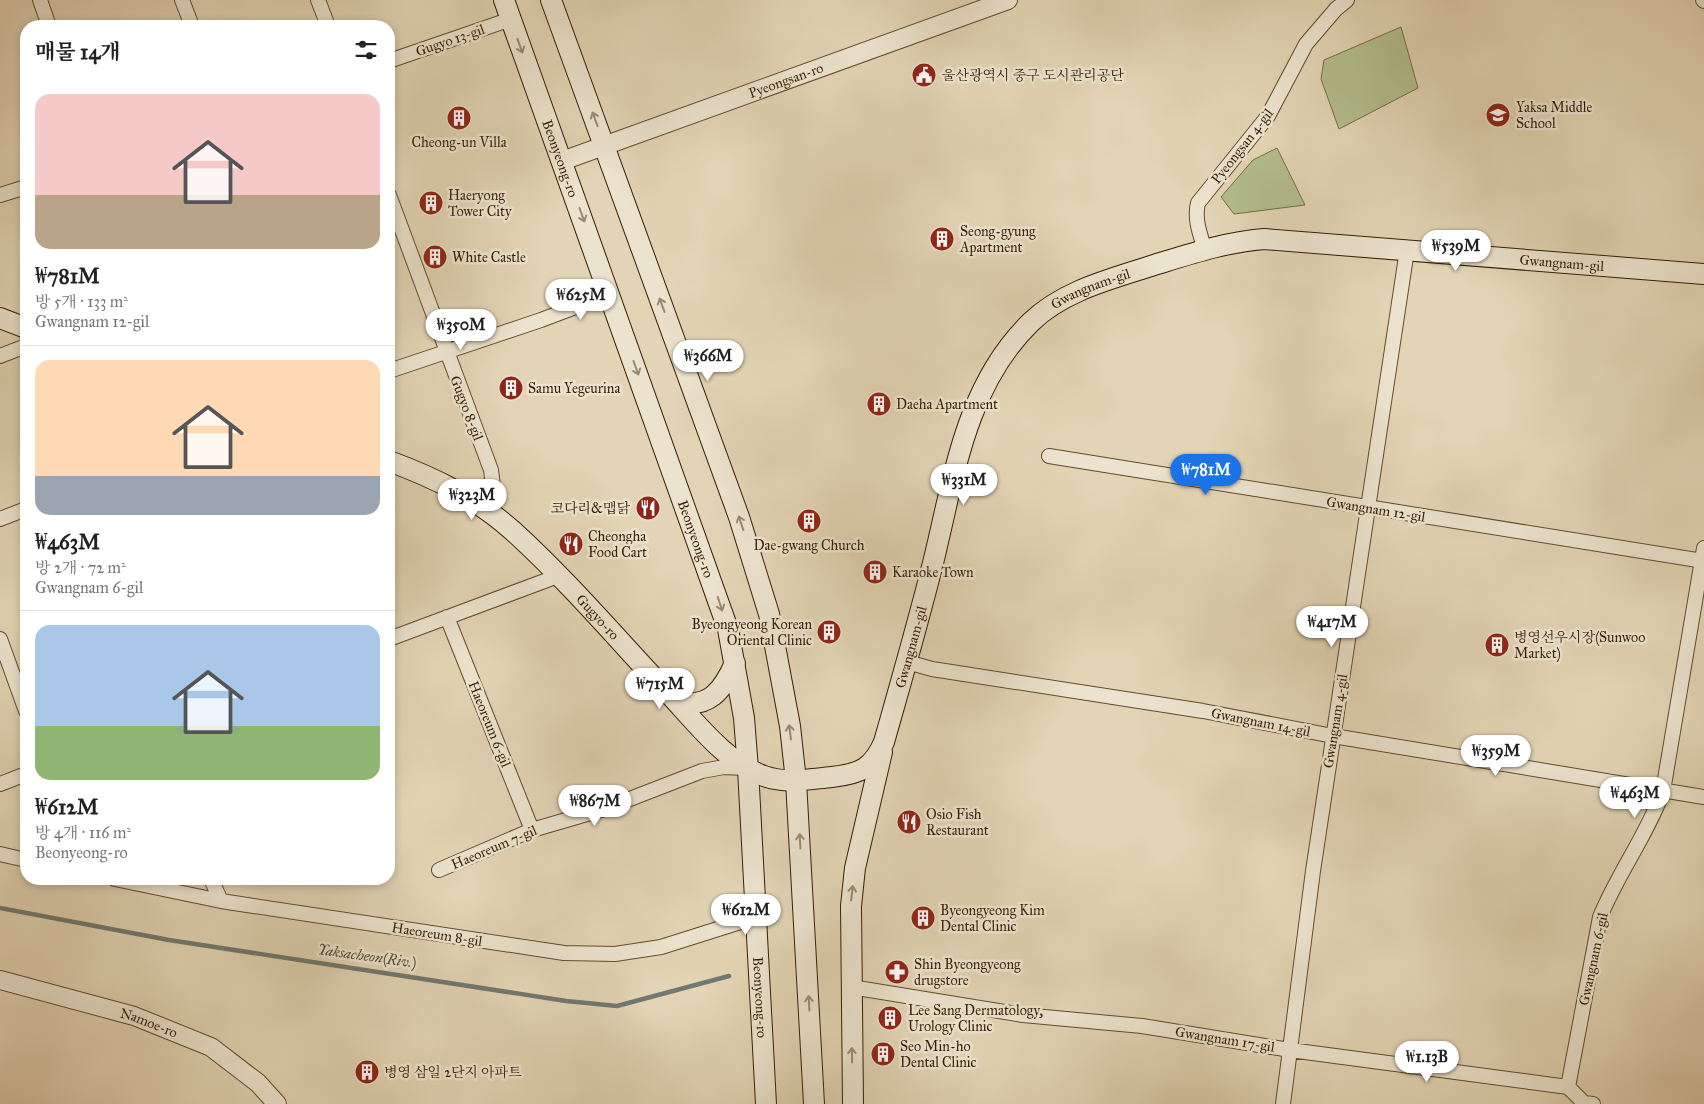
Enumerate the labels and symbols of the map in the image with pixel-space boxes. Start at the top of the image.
street label: Gugyo 13-gil [413,21,487,60]
one-way arrow [516,38,525,53]
street label: Pyeongsan-ro [746,59,826,102]
public building icon: 울산광역시 중구 도시관리공단 [911,62,937,88]
place label: 울산광역시 중구 도시관리공단 [942,67,1124,84]
place label: Yaksa Middle School [1516,99,1592,132]
school or university icon: Yaksa Middle School [1485,102,1511,128]
building icon: Cheong-un Villa [446,105,472,131]
street label: Pyeongsan 4-gil [1208,105,1277,187]
one-way arrow [590,112,599,127]
street label: Beonyeong-ro [538,117,582,200]
place label: Cheong-un Villa [411,134,507,151]
place label: Haeryong Tower City [448,187,512,220]
building icon: Haeryong Tower City [418,190,444,216]
one-way arrow [578,207,587,222]
place label: Seong-gyung Apartment [959,223,1036,256]
building icon: Seong-gyung Apartment [929,226,955,252]
pin: ₩539M [1421,230,1491,272]
building icon: White Castle [422,244,448,270]
place label: White Castle [452,249,526,266]
street label: Gwangnam-gil [1519,251,1605,275]
street label: Gwangnam-gil [1048,265,1133,313]
pin: ₩625M [546,278,616,321]
one-way arrow [657,298,666,313]
pin: ₩350M [426,308,496,351]
pin: ₩366M [673,340,743,382]
one-way arrow [632,360,642,376]
street label: Gugyo 8-gil [446,373,487,443]
building icon: Samu Yegeurina [498,375,524,401]
place label: Samu Yegeurina [528,380,620,397]
building icon: Daeha Apartment [866,391,892,417]
place label: Daeha Apartment [896,396,998,413]
pin: ₩781M [1171,454,1241,496]
pin: ₩331M [929,464,999,506]
pin: ₩323M [437,478,507,521]
street label: Gwangnam 12-gil [1325,493,1427,526]
restaurant icon: 코다리&맵닭 [635,495,661,521]
street label: Beonyeong-ro [674,498,717,580]
place label: 코다리&맵닭 [551,500,630,517]
building icon: Dae-gwang Church [796,508,822,534]
one-way arrow [736,516,745,532]
place label: Cheongha Food Cart [588,528,647,561]
restaurant icon: Cheongha Food Cart [558,531,584,557]
place label: Dae-gwang Church [754,537,865,554]
building icon: Karaoke Town [862,559,888,585]
place label: Karaoke Town [892,564,974,581]
street label: Gugyo-ro [572,591,623,643]
one-way arrow [716,595,725,611]
street label: Gwangnam-gil [892,604,931,690]
pin: ₩417M [1297,606,1367,648]
place label: Byeongyeong Korean Oriental Clinic [691,616,812,649]
building icon: Byeongyeong Korean Oriental Clinic [816,619,842,645]
place label: 병영선우시장(Sunwoo Market) [1514,629,1645,663]
building icon: 병영선우시장(Sunwoo Market) [1484,632,1510,658]
pin: ₩715M [625,668,695,710]
street label: Gwangnam 4-gil [1320,672,1351,770]
street label: Haeoreum 6-gil [465,679,515,770]
street label: Gwangnam 14-gil [1210,705,1312,740]
one-way arrow [785,725,795,741]
pin: ₩359M [1461,734,1531,777]
pin: ₩463M [1600,776,1670,819]
pin: ₩867M [560,784,630,827]
place label: Osio Fish Restaurant [926,806,989,839]
restaurant icon: Osio Fish Restaurant [896,809,922,835]
street label: Haeoreum 7-gil [449,822,540,873]
one-way arrow [796,833,805,849]
one-way arrow [847,885,857,901]
pin: ₩612M [711,894,781,936]
place label: Byeongyeong Kim Dental Clinic [940,902,1045,935]
building icon: Byeongyeong Kim Dental Clinic [910,905,936,931]
street label: Gwangnam 6-gil [1575,911,1612,1007]
street label: Haeoreum 8-gil [390,919,484,950]
water label: Yaksacheon(Riv.) [316,940,417,973]
street label: Beonyeong-ro [749,956,770,1038]
place label: Shin Byeongyeong drugstore [914,956,1021,989]
pharmacy icon: Shin Byeongyeong drugstore [884,959,910,985]
one-way arrow [804,995,813,1011]
place label: Lee Sang Dermatology, Urology Clinic [908,1002,1044,1035]
street label: Namoe-ro [118,1005,180,1042]
building icon: Lee Sang Dermatology, Urology Clinic [877,1005,903,1031]
street label: Gwangnam 17-gil [1174,1023,1276,1056]
place label: Seo Min-ho Dental Clinic [900,1038,977,1071]
pin: ₩1.13B [1386,1040,1468,1083]
building icon: Seo Min-ho Dental Clinic [870,1041,896,1067]
one-way arrow [847,1048,857,1064]
building icon: 병영 삼일 2단지 아파트 [354,1059,380,1085]
place label: 병영 삼일 2단지 아파트 [384,1064,522,1081]

